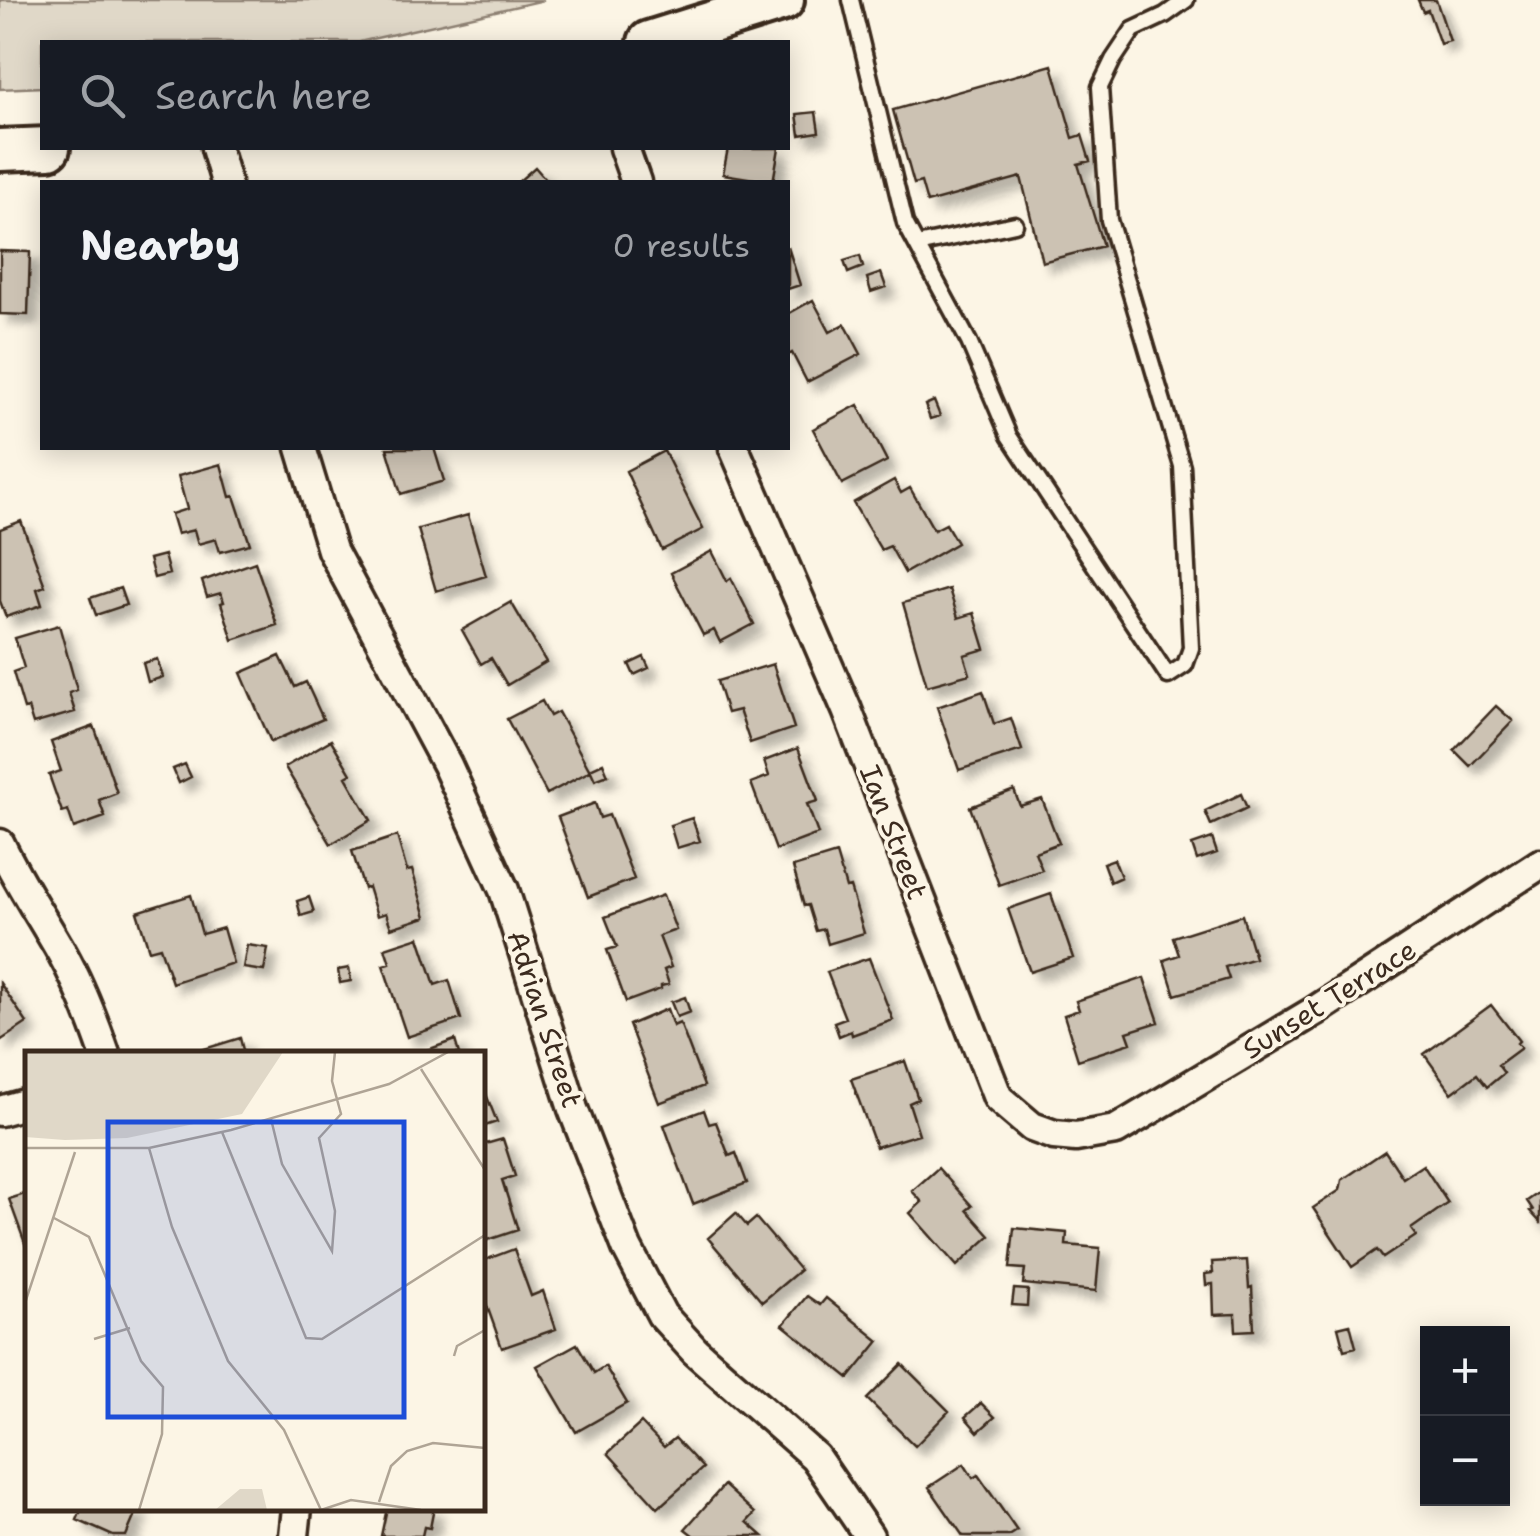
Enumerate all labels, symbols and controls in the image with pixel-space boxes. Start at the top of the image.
search box [40,40,790,150]
icon: search [75,68,130,123]
text: Search here [155,70,372,121]
text: Nearby [80,217,240,273]
text: 0 results [613,224,750,267]
street label: Ian Street [851,759,937,905]
street label: Adrian Street [499,926,591,1112]
street label: Sunset Terrace [1235,930,1423,1068]
inset map [25,1051,485,1511]
map controls [1420,1326,1510,1506]
button: + [1420,1326,1510,1416]
button: − [1420,1416,1510,1506]

